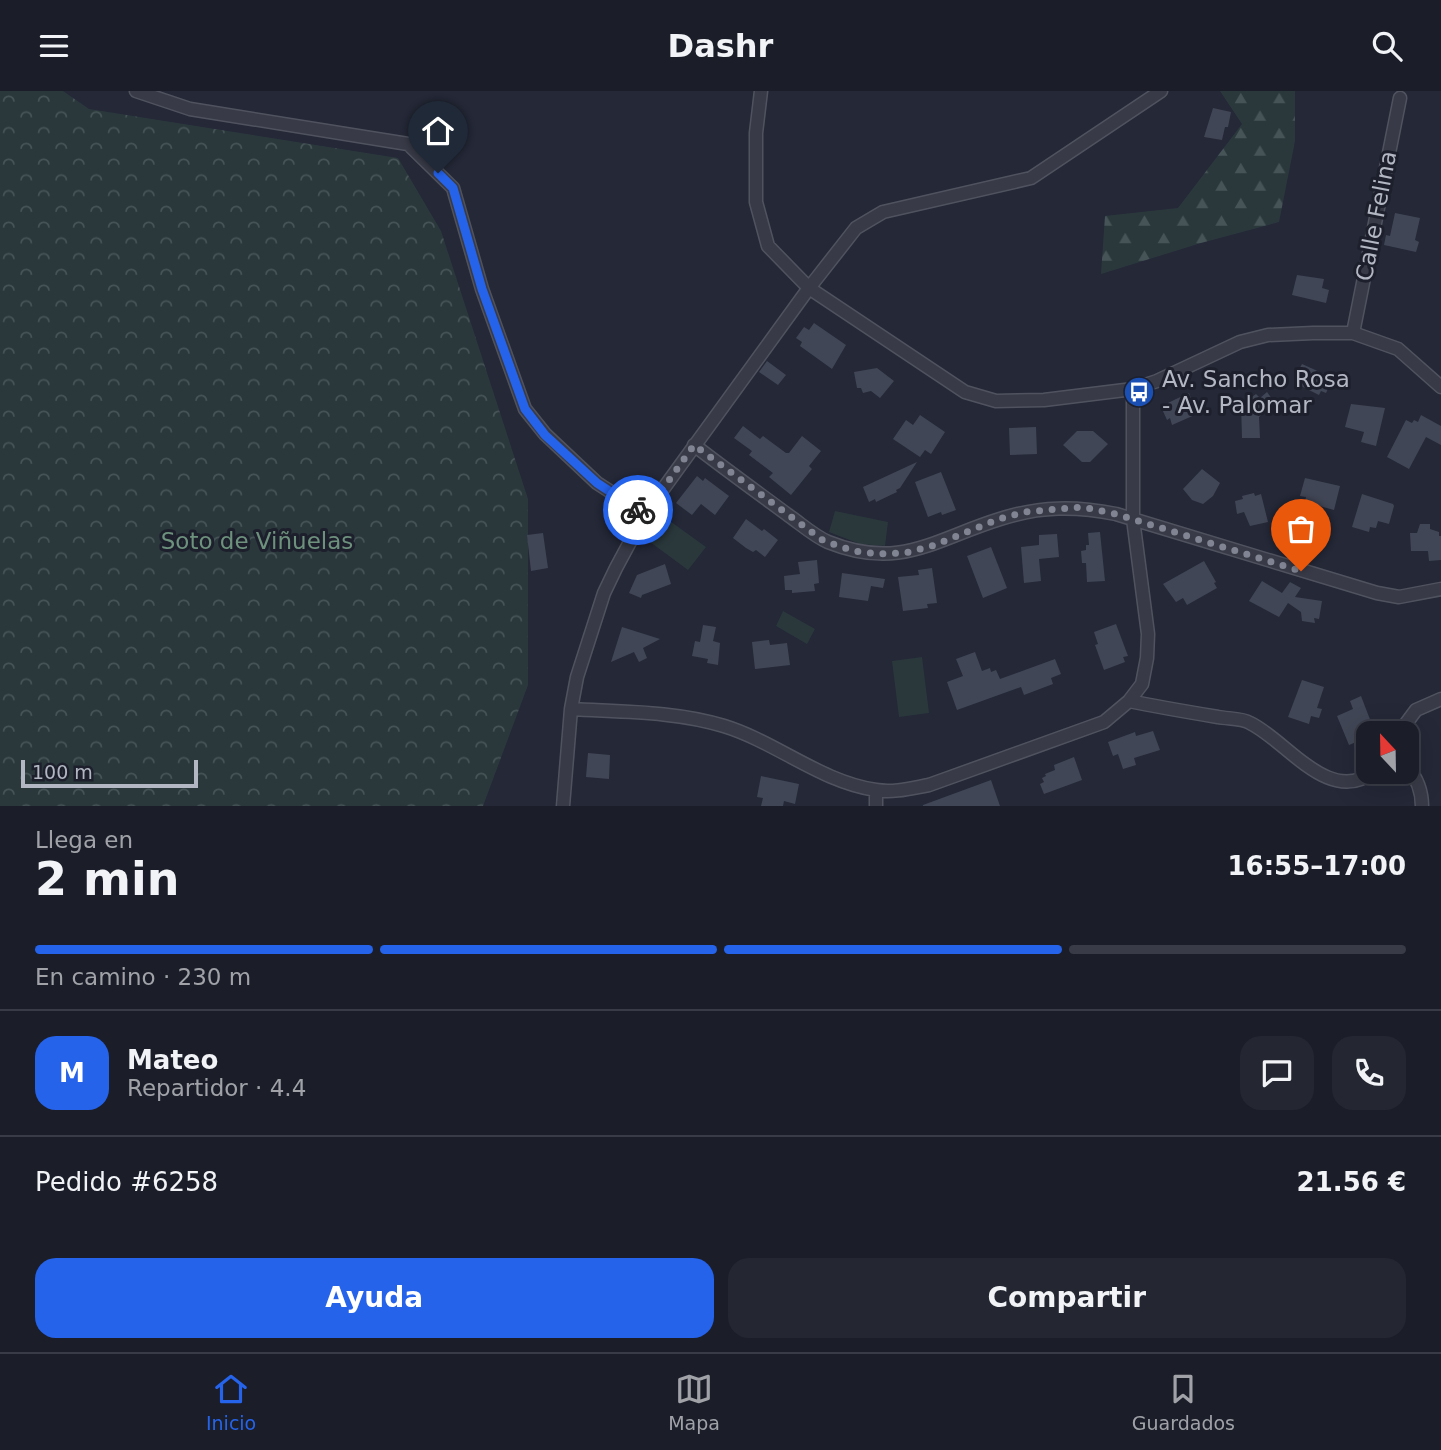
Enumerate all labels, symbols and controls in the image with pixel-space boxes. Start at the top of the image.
icon: menu [35,27,73,65]
text: Dashr [668,27,773,65]
icon: search [1368,27,1406,65]
pin [408,101,468,173]
icon: home [419,112,457,150]
street label: Calle Felina [1351,149,1401,283]
place label: Av. Sancho Rosa - Av. Palomar [1162,366,1350,418]
bus stop icon: Av. Sancho Rosa - Av. Palomar [1122,375,1156,409]
courier [603,475,673,545]
icon: bike [619,491,657,529]
pin [1271,499,1331,571]
icon: bag [1282,510,1320,548]
park label: Soto de Viñuelas [161,528,353,554]
north arrow [1356,721,1419,784]
map controls [1356,721,1419,784]
scale bar [21,757,198,789]
text: 100 m [32,761,93,783]
text: Llega en [35,827,133,853]
text: 16:55–17:00 [1227,851,1406,881]
text: 2 min [35,852,179,906]
text: En camino · 230 m [35,964,251,990]
button: chat [1240,1036,1314,1110]
button: phone [1332,1036,1406,1110]
text: Mateo [127,1045,218,1075]
text: M [59,1058,85,1088]
text: Repartidor · 4.4 [127,1075,306,1101]
text: Pedido #6258 [35,1167,218,1197]
text: 21.56 € [1297,1167,1406,1197]
button: Ayuda [35,1258,714,1338]
button: Compartir [728,1258,1406,1338]
tab: Inicio [206,1370,256,1434]
tab: Mapa [668,1370,720,1434]
tab: Guardados [1132,1370,1235,1434]

